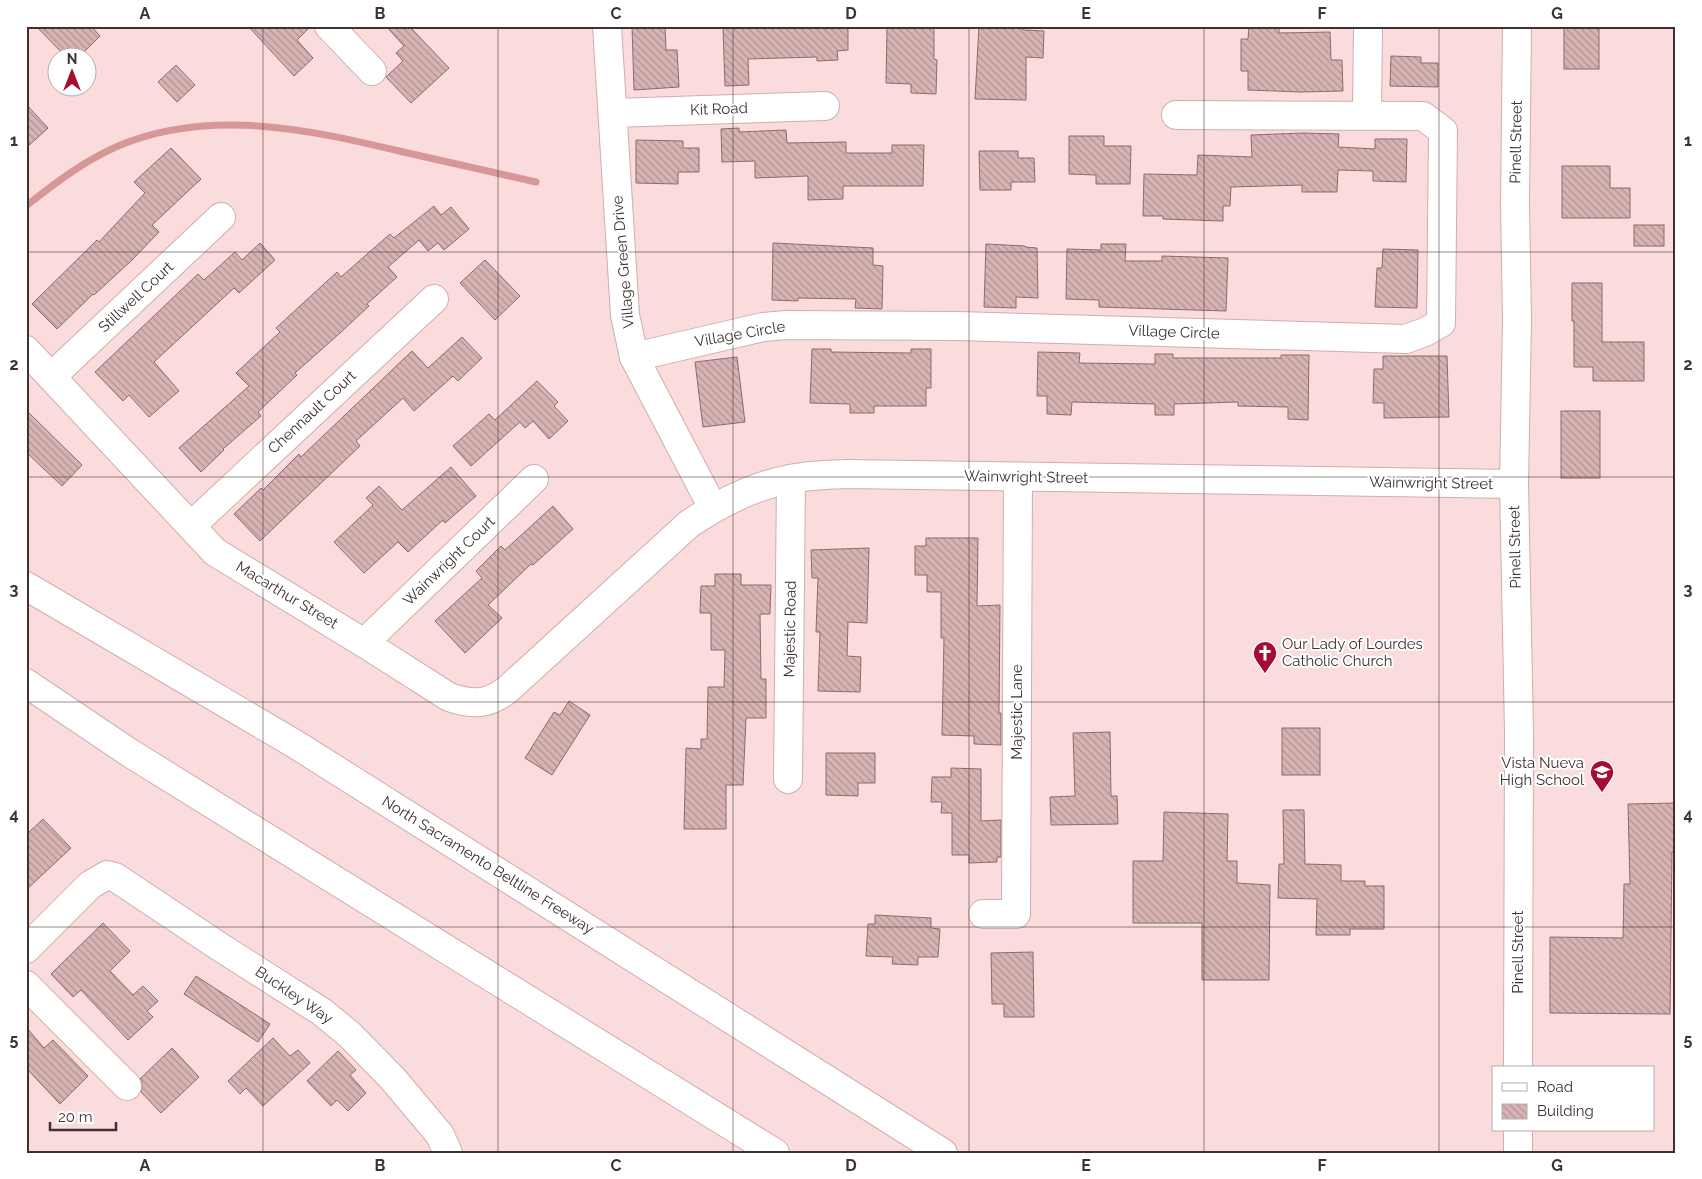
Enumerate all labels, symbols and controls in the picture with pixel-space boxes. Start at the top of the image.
text: A [140,4,151,23]
text: B [375,4,386,23]
text: C [611,4,622,23]
text: D [845,4,857,23]
text: E [1081,4,1091,23]
text: F [1317,4,1327,23]
text: G [1551,4,1563,23]
north arrow [48,48,98,98]
text: N [67,51,77,67]
street label: Kit Road [690,99,748,119]
street label: Pinell Street [1506,100,1526,184]
text: 1 [10,131,18,150]
text: 1 [1684,131,1692,150]
street label: Village Green Drive [608,195,638,329]
street label: Stillwell Court [95,258,177,336]
street label: Village Circle [693,317,787,351]
street label: Village Circle [1128,321,1220,343]
text: 2 [9,355,19,374]
text: 2 [1683,355,1693,374]
street label: Chennault Court [264,367,360,457]
street label: Wainwright Street [964,467,1088,487]
street label: Wainwright Street [1369,473,1493,493]
street label: Pinell Street [1505,505,1525,589]
street label: Wainwright Court [399,513,499,609]
street label: Macarthur Street [233,557,341,633]
text: 3 [10,580,19,599]
street label: Majestic Road [780,580,800,678]
text: 3 [1684,580,1693,599]
place label: Our Lady of Lourdes Catholic Church [1282,635,1423,670]
church icon: Our Lady of Lourdes Catholic Church [1252,640,1278,674]
street label: Majestic Lane [1008,664,1026,760]
place label: Vista Nueva High School [1500,754,1585,789]
school or university icon: Vista Nueva High School [1589,759,1615,793]
street label: North Sacramento Beltline Freeway [379,792,597,938]
text: 4 [9,805,19,824]
text: 4 [1683,805,1693,824]
street label: Pinell Street [1509,910,1527,994]
street label: Buckley Way [252,962,336,1028]
text: 5 [10,1030,19,1049]
text: 5 [1684,1030,1693,1049]
legend [1492,1066,1654,1132]
text: Road [1537,1078,1573,1096]
scale bar [50,1099,116,1131]
text: Building [1537,1102,1594,1120]
text: 20 m [58,1108,93,1126]
text: A [140,1156,151,1175]
text: B [375,1156,386,1175]
text: C [611,1156,622,1175]
text: D [845,1156,857,1175]
text: E [1081,1156,1091,1175]
text: F [1317,1156,1327,1175]
text: G [1551,1156,1563,1175]

